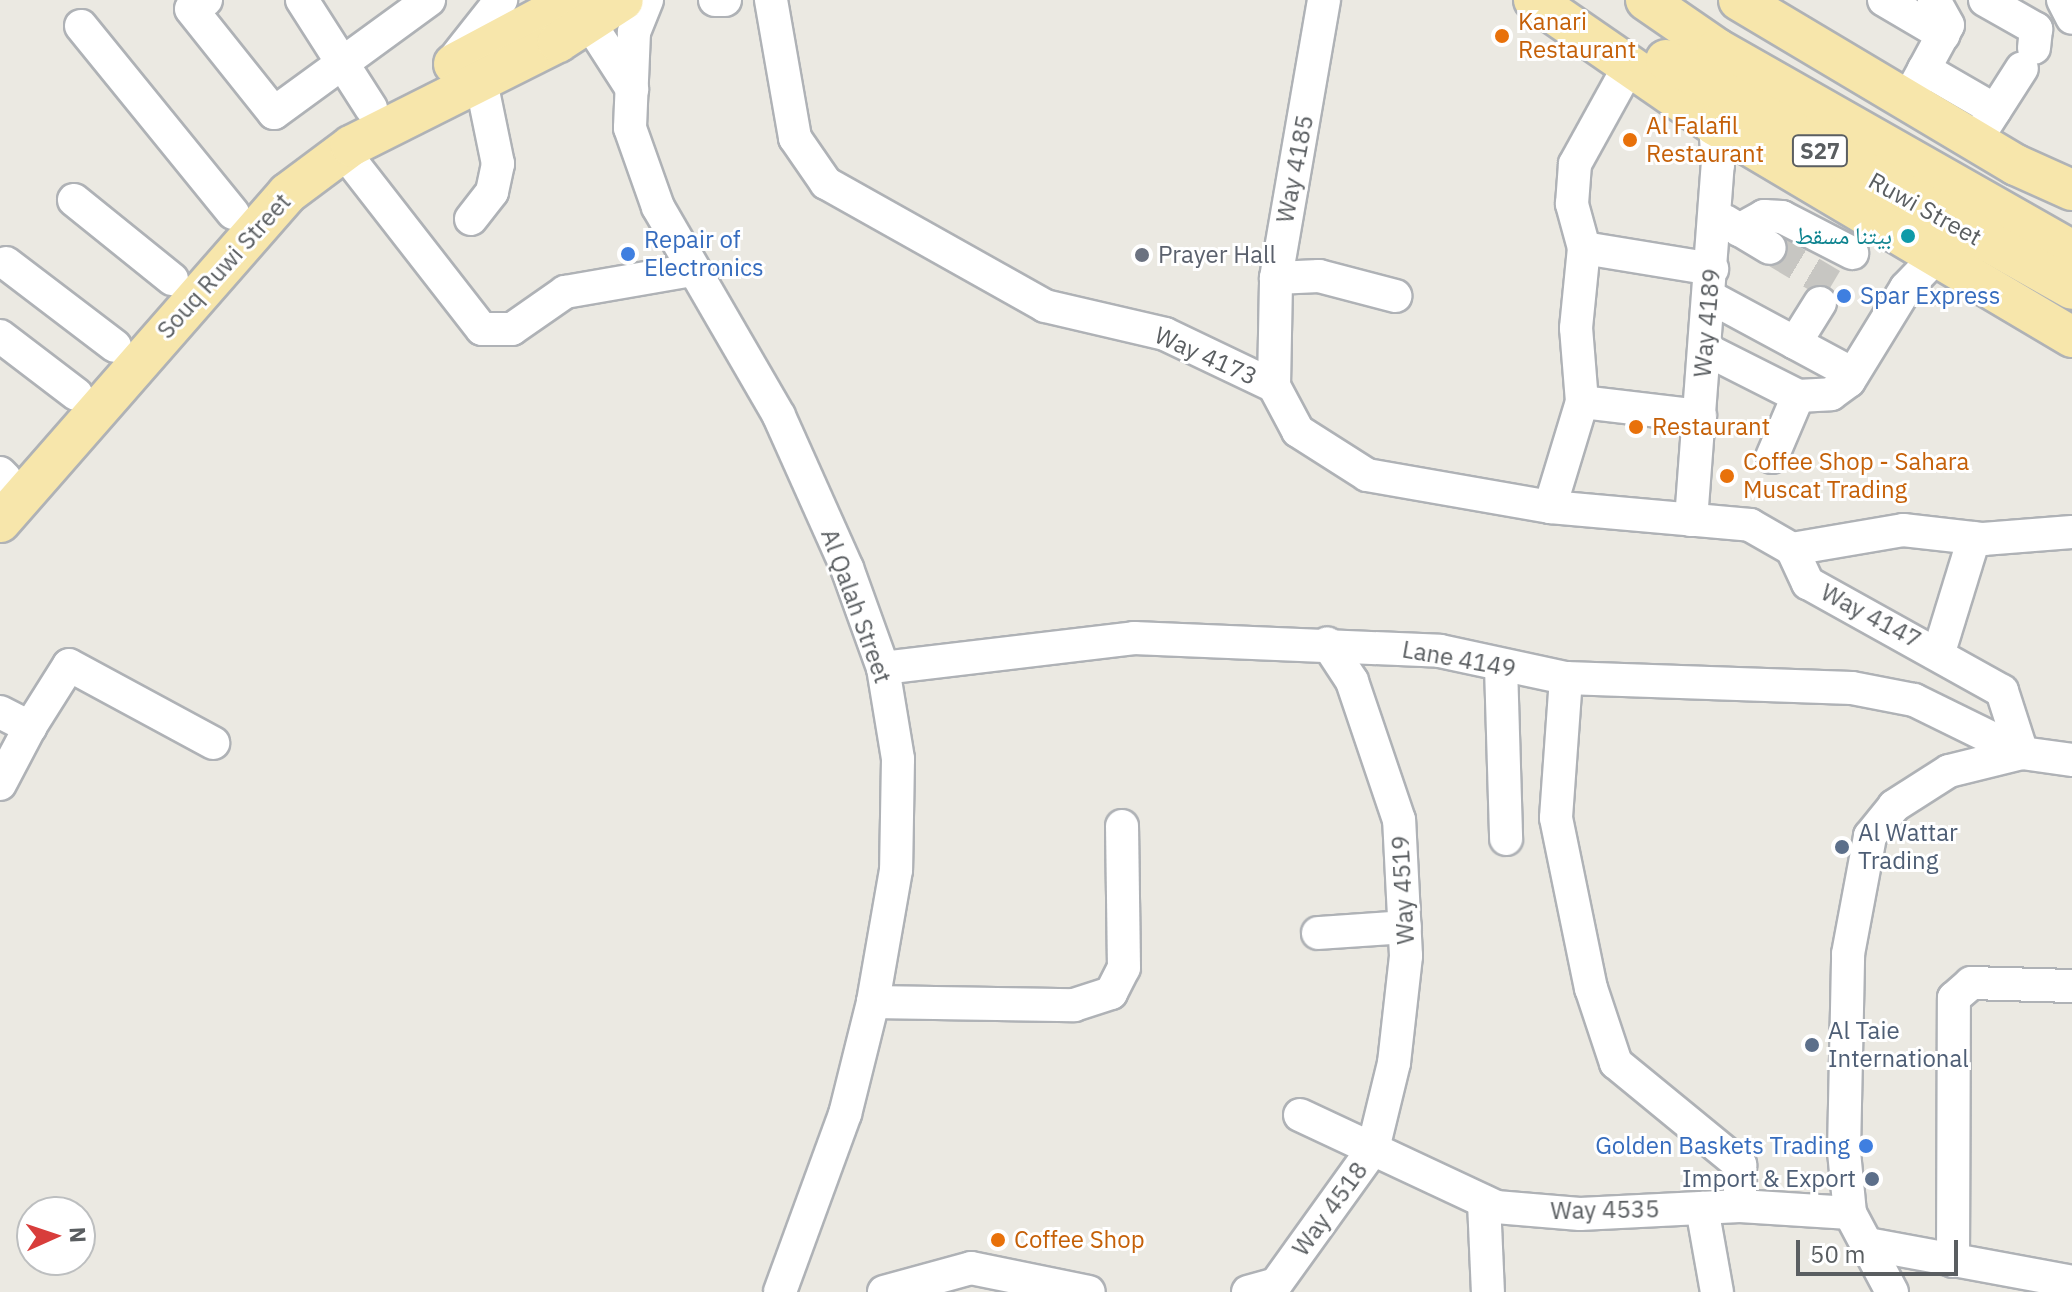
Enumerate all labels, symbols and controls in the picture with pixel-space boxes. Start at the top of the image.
place label: Kanari Restaurant [1518,8,1636,64]
marker: Kanari Restaurant [1493,27,1511,45]
place label: Al Falafil Restaurant [1646,112,1764,168]
street label: Way 4185 [1270,113,1320,225]
marker: Al Falafil Restaurant [1621,131,1639,149]
road number: S27 [1790,133,1850,169]
street label: Ruwi Street [1863,166,1987,252]
street label: Souq Ruwi Street [151,187,297,345]
place label: بيتنا مسقط [1795,222,1892,250]
place label: Repair of Electronics [644,226,764,282]
marker: بيتنا مسقط [1899,227,1917,245]
place label: Prayer Hall [1158,241,1276,269]
marker: Repair of Electronics [619,245,637,263]
marker: Prayer Hall [1133,246,1151,264]
street label: Way 4189 [1688,267,1726,379]
place label: Spar Express [1860,282,2000,310]
marker: Spar Express [1835,287,1853,305]
street label: Way 4173 [1150,321,1262,391]
place label: Restaurant [1652,413,1770,441]
marker: Restaurant [1627,418,1645,436]
place label: Coffee Shop - Sahara Muscat Trading [1743,448,1969,504]
marker: Coffee Shop - Sahara Muscat Trading [1718,467,1736,485]
street label: Al Qalah Street [815,525,897,687]
street label: Way 4147 [1816,578,1926,654]
street label: Lane 4149 [1400,635,1518,683]
place label: Al Wattar Trading [1858,819,1958,875]
street label: Way 4519 [1386,835,1420,945]
marker: Al Wattar Trading [1833,838,1851,856]
place label: Al Taie International [1828,1017,1969,1073]
marker: Al Taie International [1803,1036,1821,1054]
place label: Golden Baskets Trading [1595,1132,1850,1160]
marker: Golden Baskets Trading [1857,1137,1875,1155]
street label: Way 4518 [1286,1156,1374,1262]
place label: Import & Export [1682,1165,1856,1193]
marker: Import & Export [1863,1170,1881,1188]
street label: Way 4535 [1550,1195,1660,1225]
north arrow [16,1196,96,1276]
scale bar [1800,1224,1962,1274]
text: N [64,1226,93,1244]
place label: Coffee Shop [1014,1226,1145,1254]
marker: Coffee Shop [989,1231,1007,1249]
text: 50 m [1810,1238,1865,1270]

